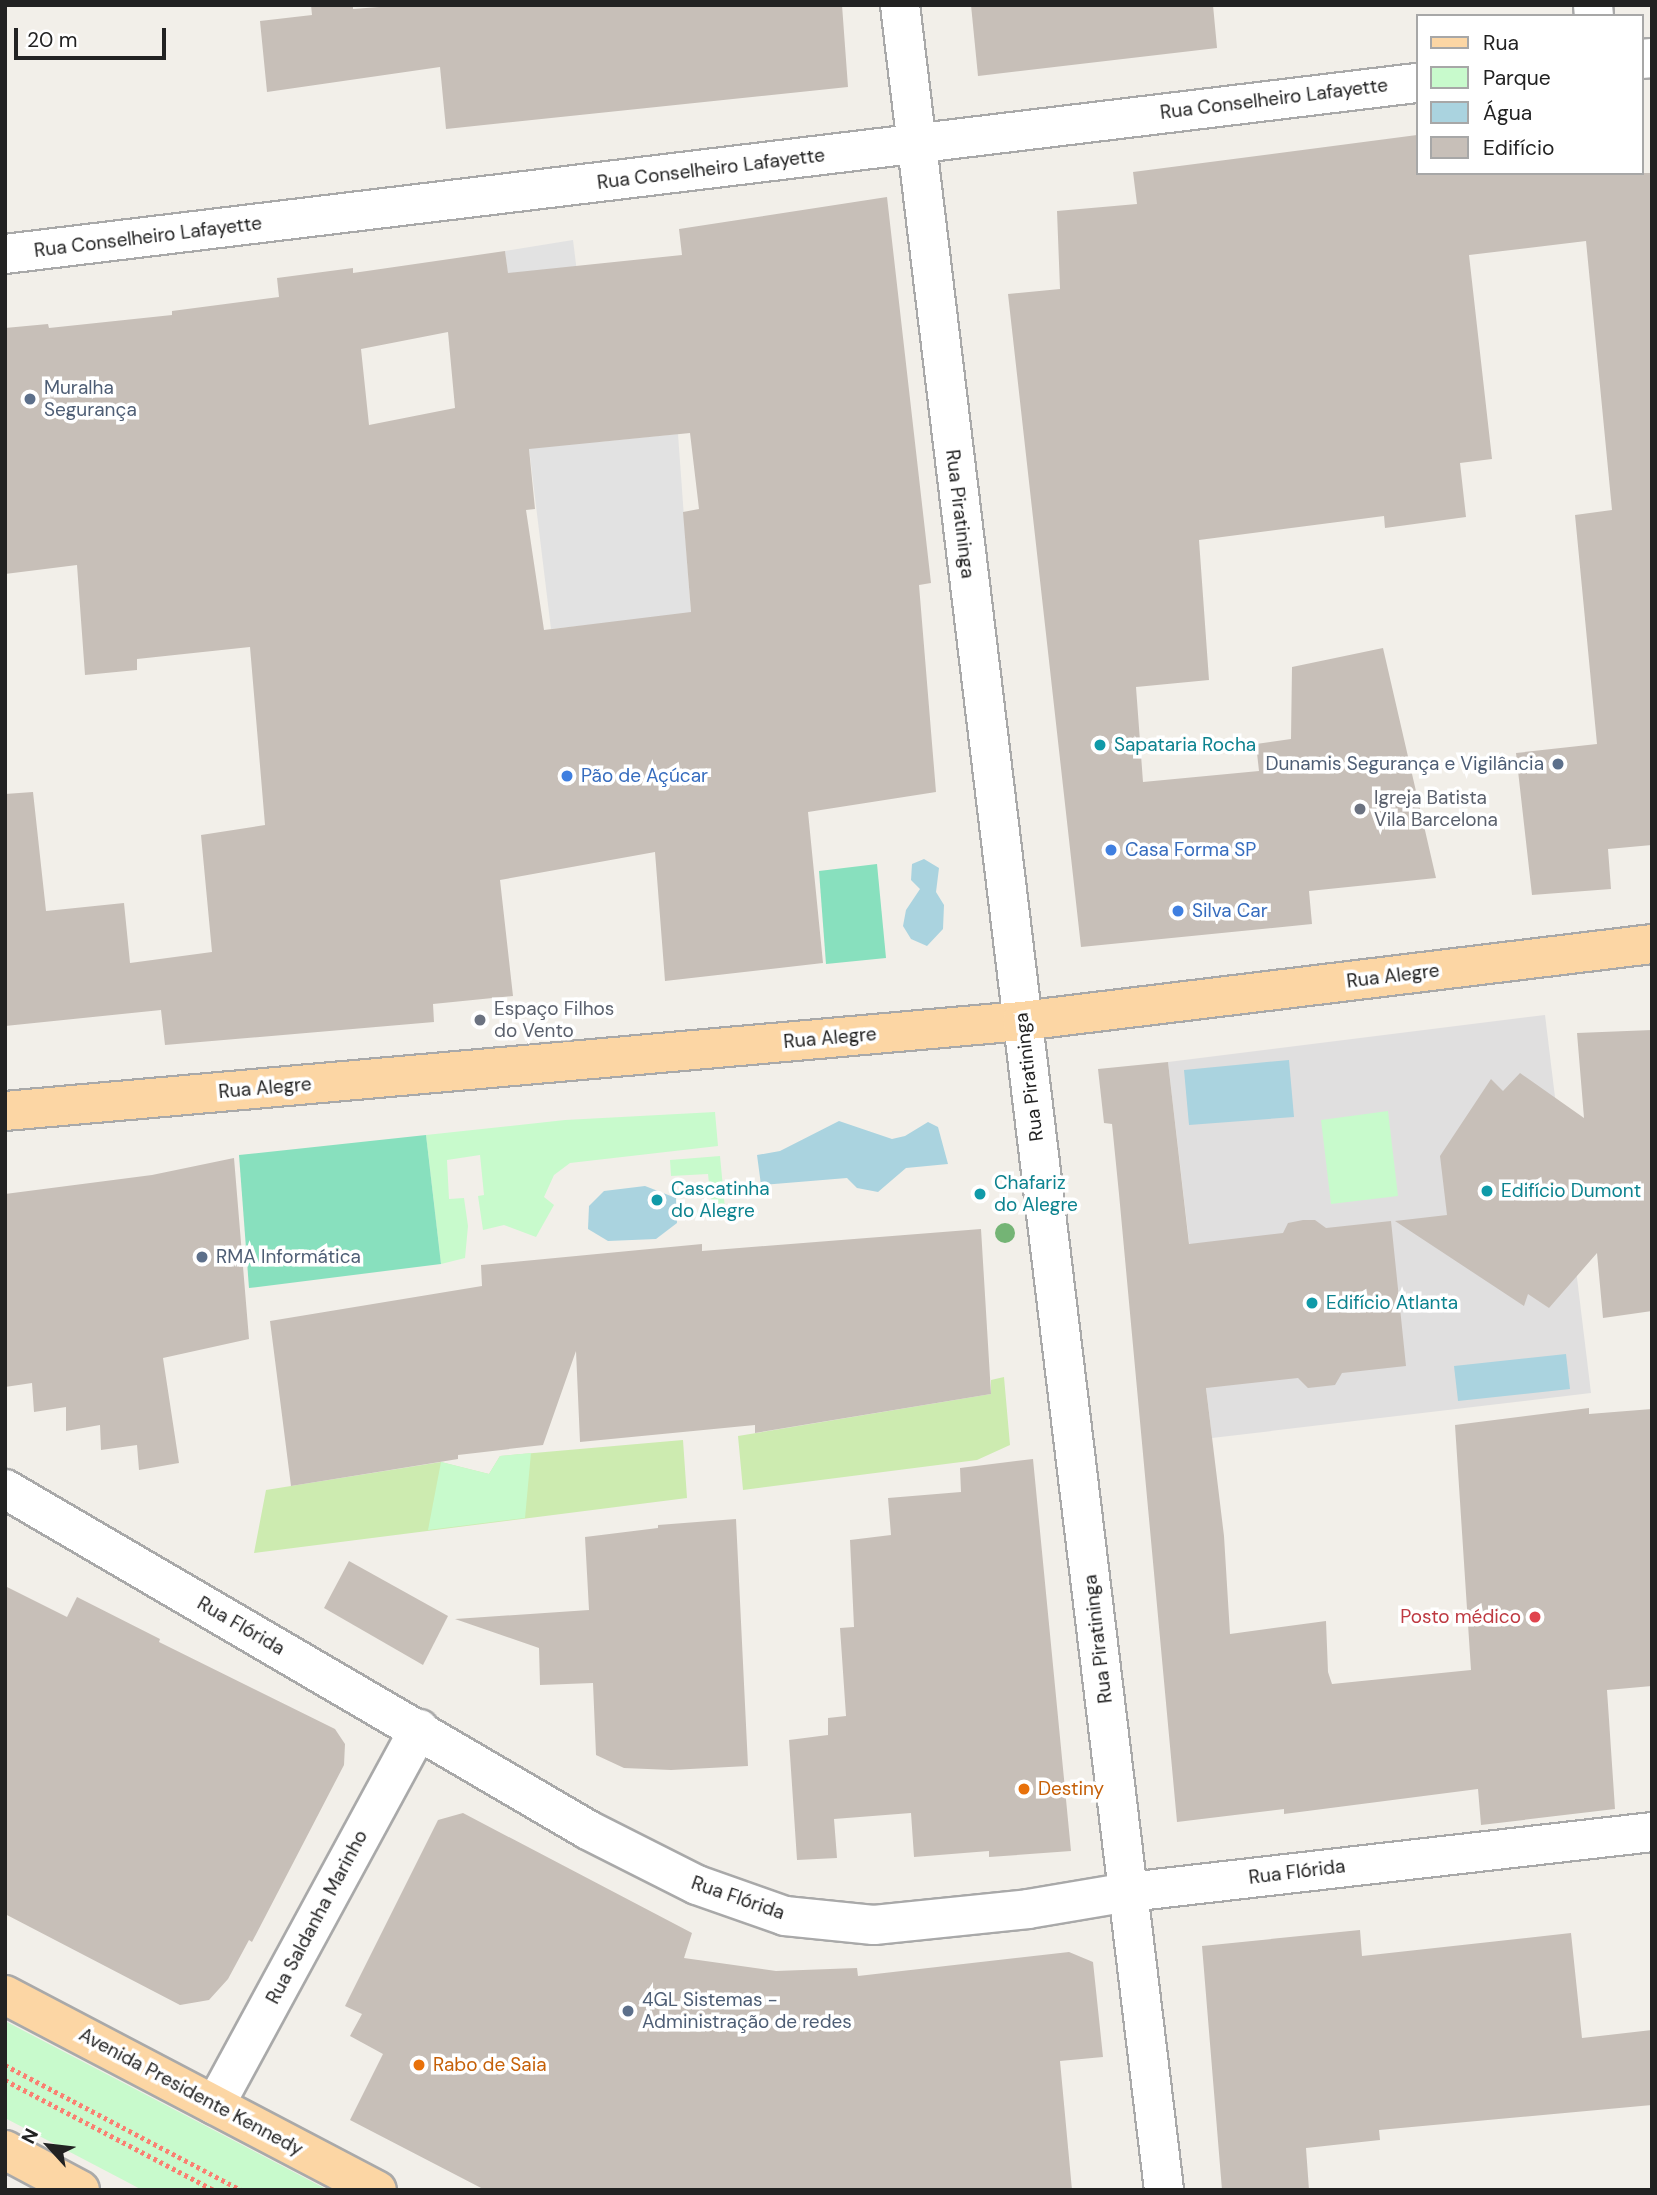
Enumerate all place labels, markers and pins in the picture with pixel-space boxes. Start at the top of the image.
place label: Muralha Segurança [44,377,137,421]
marker: Muralha Segurança [22,391,38,407]
place label: Sapataria Rocha [1114,734,1256,756]
marker: Sapataria Rocha [1092,737,1108,753]
place label: Dunamis Segurança e Vigilância [1265,753,1544,775]
marker: Dunamis Segurança e Vigilância [1550,756,1566,772]
place label: Pão de Açúcar [581,765,708,787]
marker: Pão de Açúcar [559,768,575,784]
place label: Igreja Batista Vila Barcelona [1374,787,1498,831]
marker: Igreja Batista Vila Barcelona [1352,801,1368,817]
place label: Casa Forma SP [1125,839,1256,861]
marker: Casa Forma SP [1103,842,1119,858]
place label: Silva Car [1192,900,1268,922]
marker: Silva Car [1170,903,1186,919]
place label: Espaço Filhos do Vento [494,998,614,1042]
marker: Espaço Filhos do Vento [472,1012,488,1028]
place label: Chafariz do Alegre [994,1172,1078,1216]
place label: Cascatinha do Alegre [671,1178,770,1222]
place label: Edifício Dumont [1501,1180,1641,1202]
marker: Edifício Dumont [1479,1183,1495,1199]
marker: Chafariz do Alegre [972,1186,988,1202]
marker: Cascatinha do Alegre [649,1192,665,1208]
place label: RMA Informática [216,1246,361,1268]
marker: RMA Informática [194,1249,210,1265]
place label: Edifício Atlanta [1326,1292,1458,1314]
marker: Edifício Atlanta [1304,1295,1320,1311]
place label: Posto médico [1400,1606,1521,1628]
marker: Posto médico [1527,1609,1543,1625]
place label: Destiny [1038,1778,1104,1800]
marker: Destiny [1016,1781,1032,1797]
place label: 4GL Sistemas - Administração de redes [642,1989,852,2033]
marker: 4GL Sistemas - Administração de redes [620,2003,636,2019]
place label: Rabo de Saia [433,2054,547,2076]
marker: Rabo de Saia [411,2057,427,2073]

